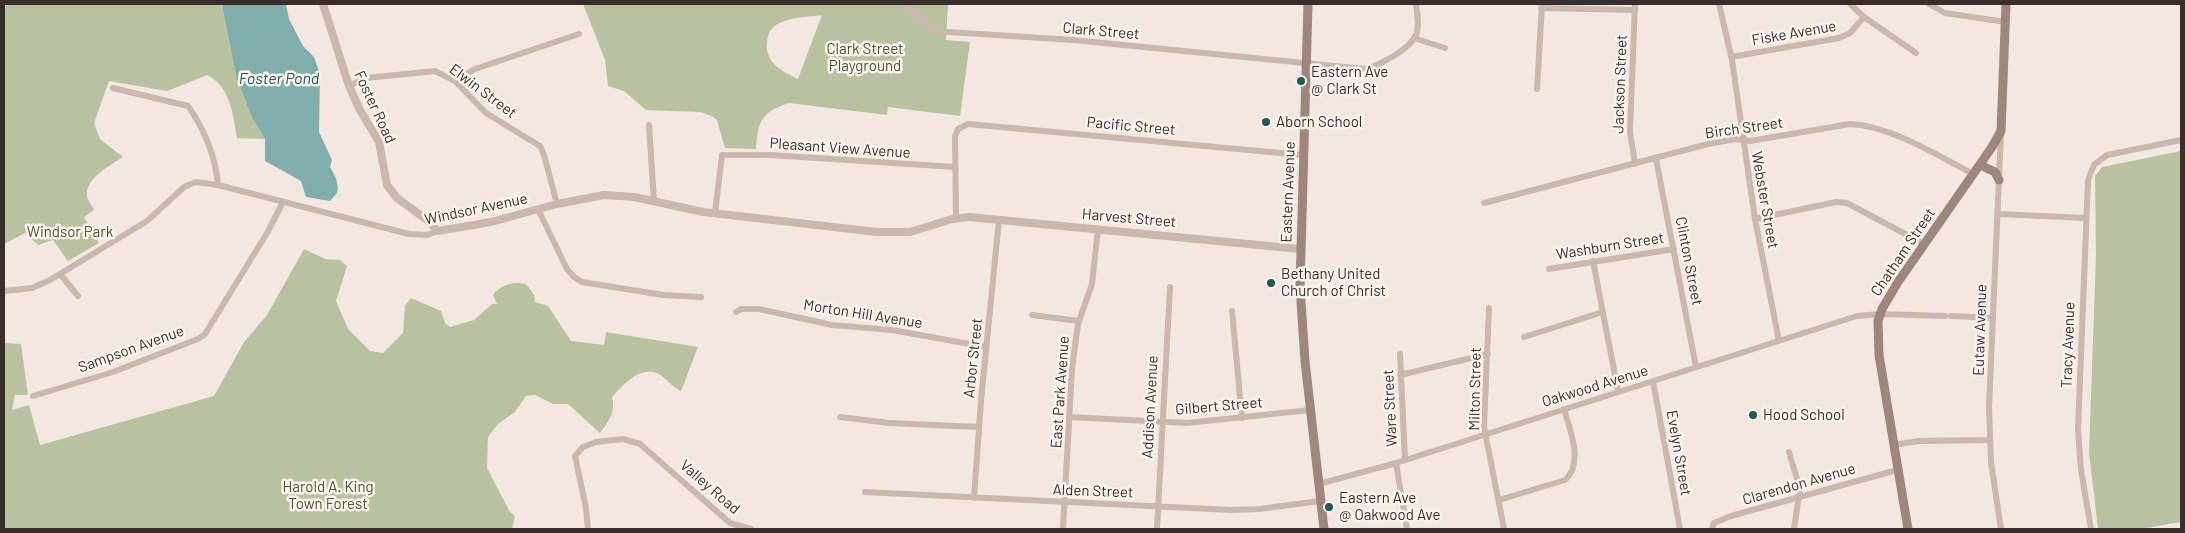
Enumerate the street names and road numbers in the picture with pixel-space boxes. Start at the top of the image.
street label: Fiske Avenue [1750,17,1838,49]
street label: Clark Street [1062,19,1140,43]
street label: Jackson Street [1609,34,1631,134]
street label: Elwin Street [446,60,520,122]
street label: Foster Road [350,68,400,146]
street label: Pacific Street [1086,113,1176,139]
street label: Birch Street [1704,114,1784,142]
street label: Pleasant View Avenue [769,134,911,162]
street label: Eastern Avenue [1277,141,1299,243]
street label: Webster Street [1748,150,1782,250]
street label: Windsor Avenue [423,189,529,229]
street label: Harvest Street [1081,205,1177,231]
street label: Chatham Street [1867,205,1939,299]
street label: Clinton Street [1672,215,1706,307]
street label: Washburn Street [1555,229,1665,263]
street label: Eutaw Avenue [1969,284,1991,376]
street label: Morton Hill Avenue [802,296,924,332]
street label: Tracy Avenue [2058,302,2078,388]
street label: Arbor Street [960,317,986,399]
street label: Sampson Avenue [76,322,186,376]
street label: East Park Avenue [1047,335,1073,449]
street label: Milton Street [1465,347,1485,431]
street label: Addison Avenue [1138,355,1162,459]
street label: Oakwood Avenue [1540,361,1650,411]
street label: Ware Street [1379,369,1401,447]
street label: Gilbert Street [1175,393,1263,419]
street label: Evelyn Street [1663,409,1695,497]
street label: Valley Road [676,456,744,518]
street label: Clarendon Avenue [1740,459,1858,509]
street label: Alden Street [1052,481,1134,501]

